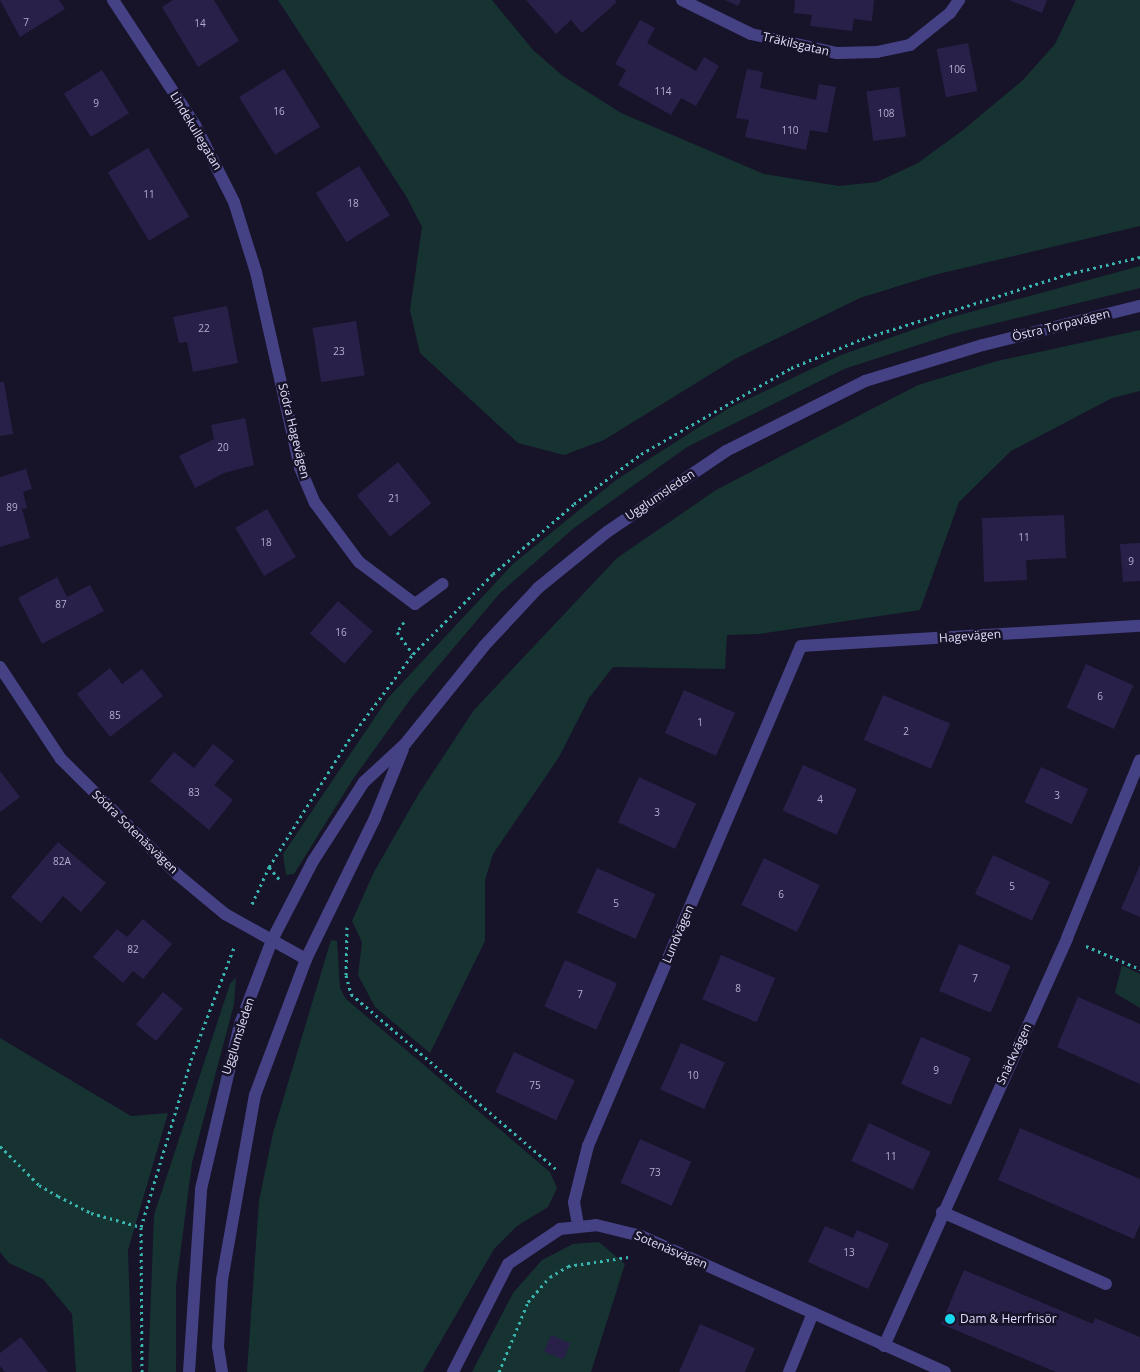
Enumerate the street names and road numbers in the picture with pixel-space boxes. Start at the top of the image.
street label: Träkilsgatan [761,29,831,59]
street label: Lindekullegatan [167,89,225,173]
street label: Östra Torpavägen [1011,306,1111,344]
street label: Södra Hagevägen [275,382,313,480]
street label: Ugglumsleden [623,467,697,523]
street label: Hagevägen [939,627,1001,645]
street label: Södra Sotenäsvägen [89,787,181,877]
street label: Lundvägen [659,903,697,965]
street label: Ugglumsleden [219,996,257,1076]
street label: Snäckvägen [994,1021,1034,1087]
street label: Sotenäsvägen [632,1228,710,1272]

